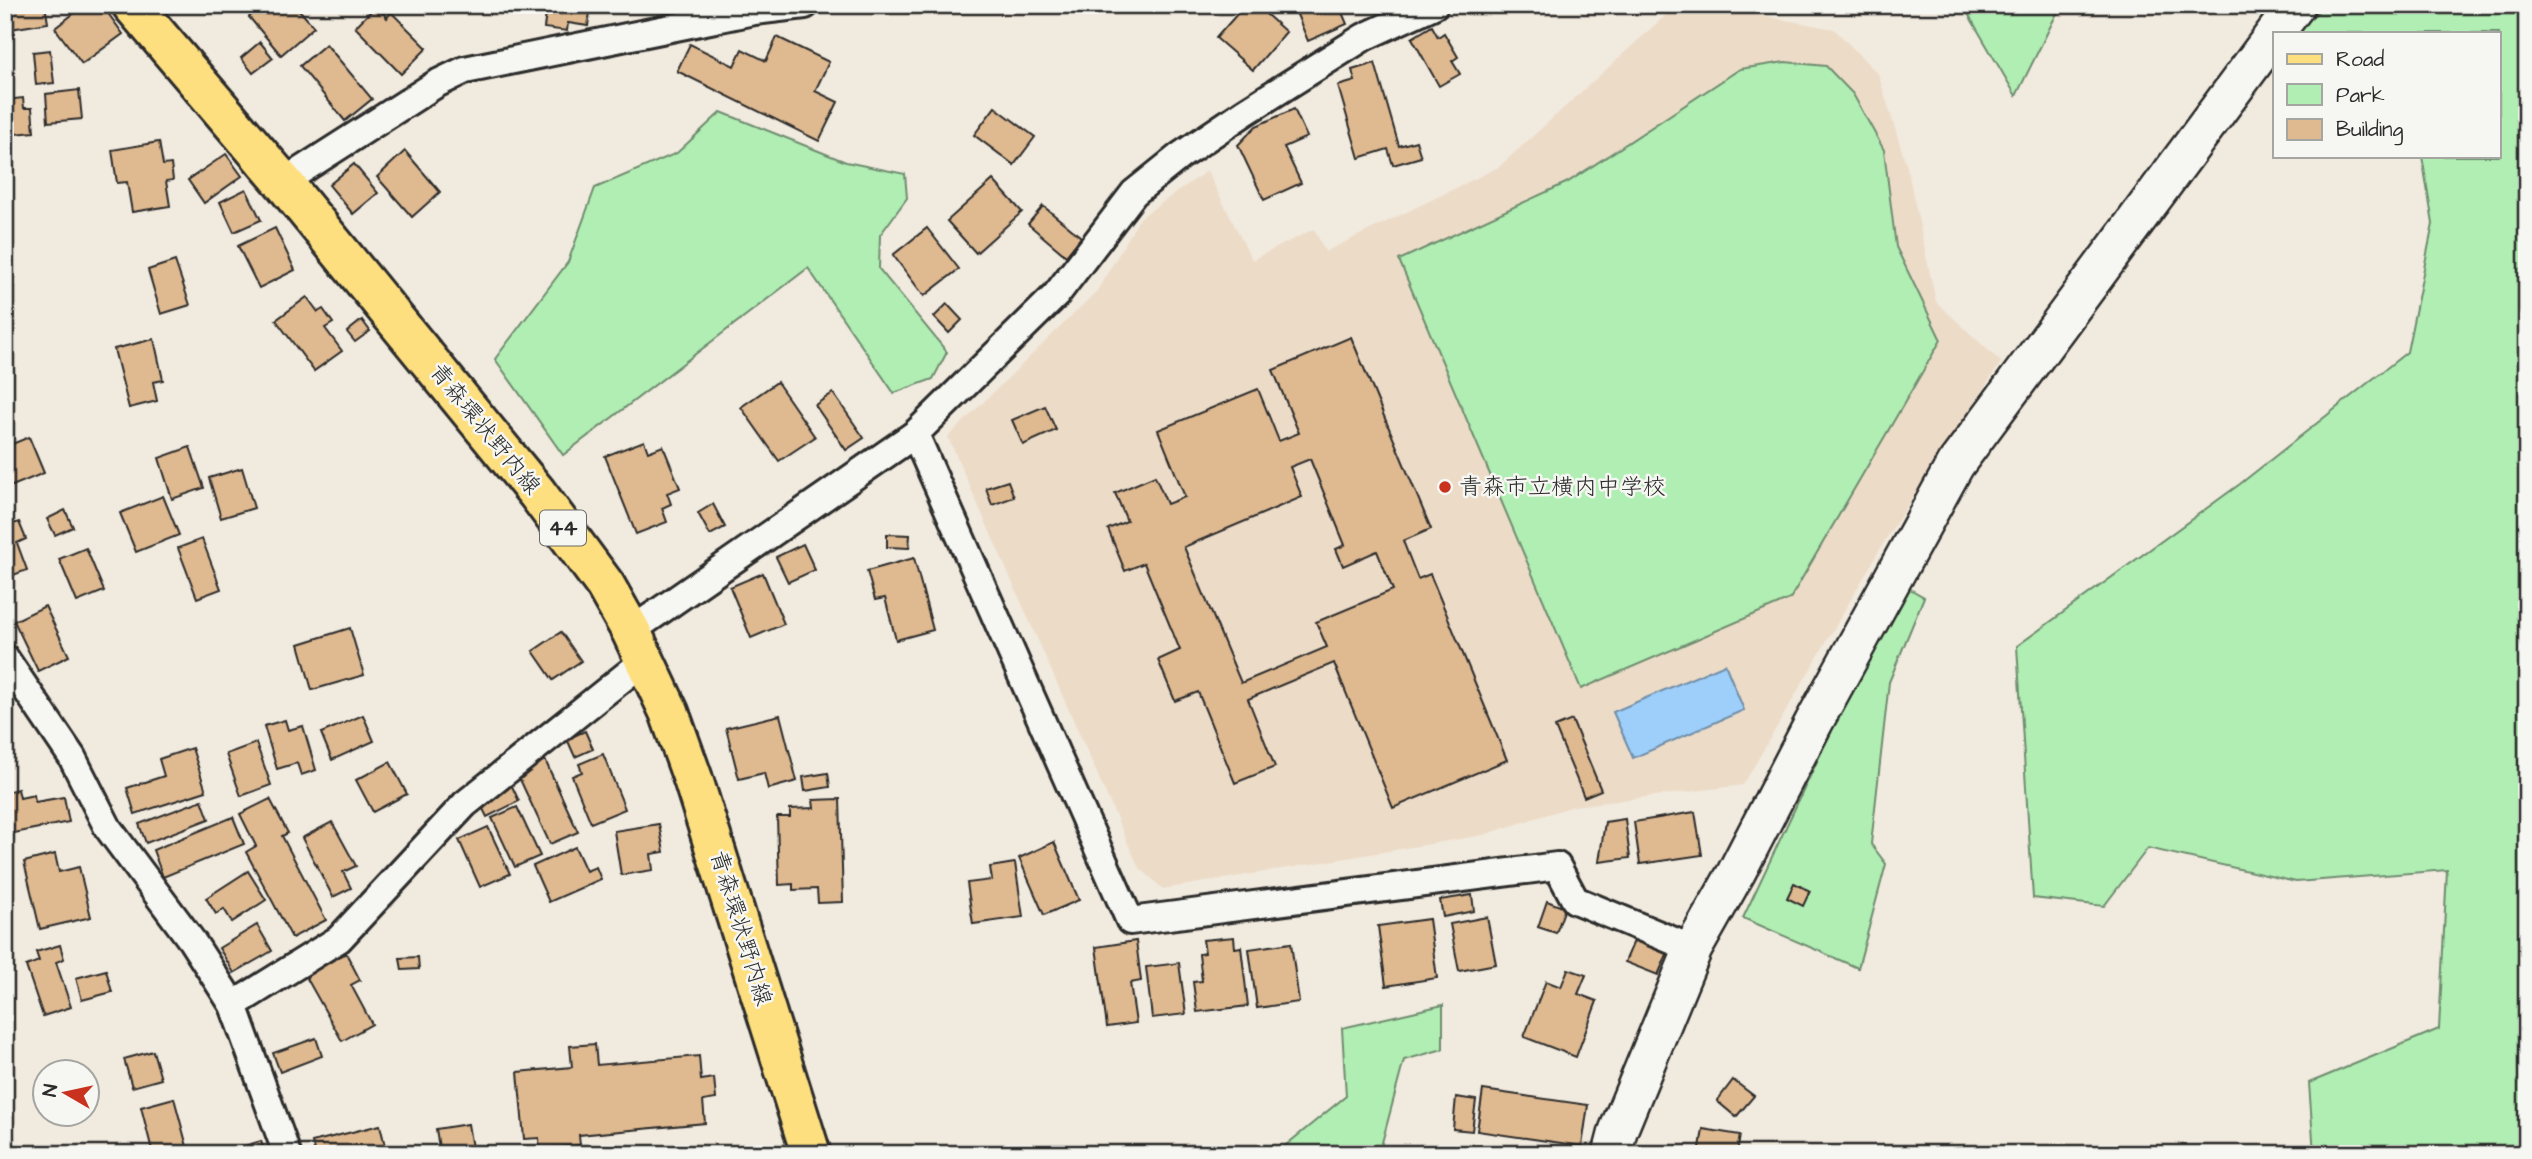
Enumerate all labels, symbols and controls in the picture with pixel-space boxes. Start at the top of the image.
legend [2273,32,2500,158]
text: Road [2336,45,2384,74]
text: Park [2336,81,2385,110]
text: Building [2336,115,2404,146]
street label: 青森環状野内線 [422,356,548,502]
place label: 青森市立横内中学校 [1459,471,1666,503]
marker: 青森市立横内中学校 [1437,479,1453,495]
road number: 44 [540,510,586,546]
street label: 青森環状野内線 [702,846,780,1010]
north arrow [32,1058,102,1128]
text: N [36,1082,65,1099]

